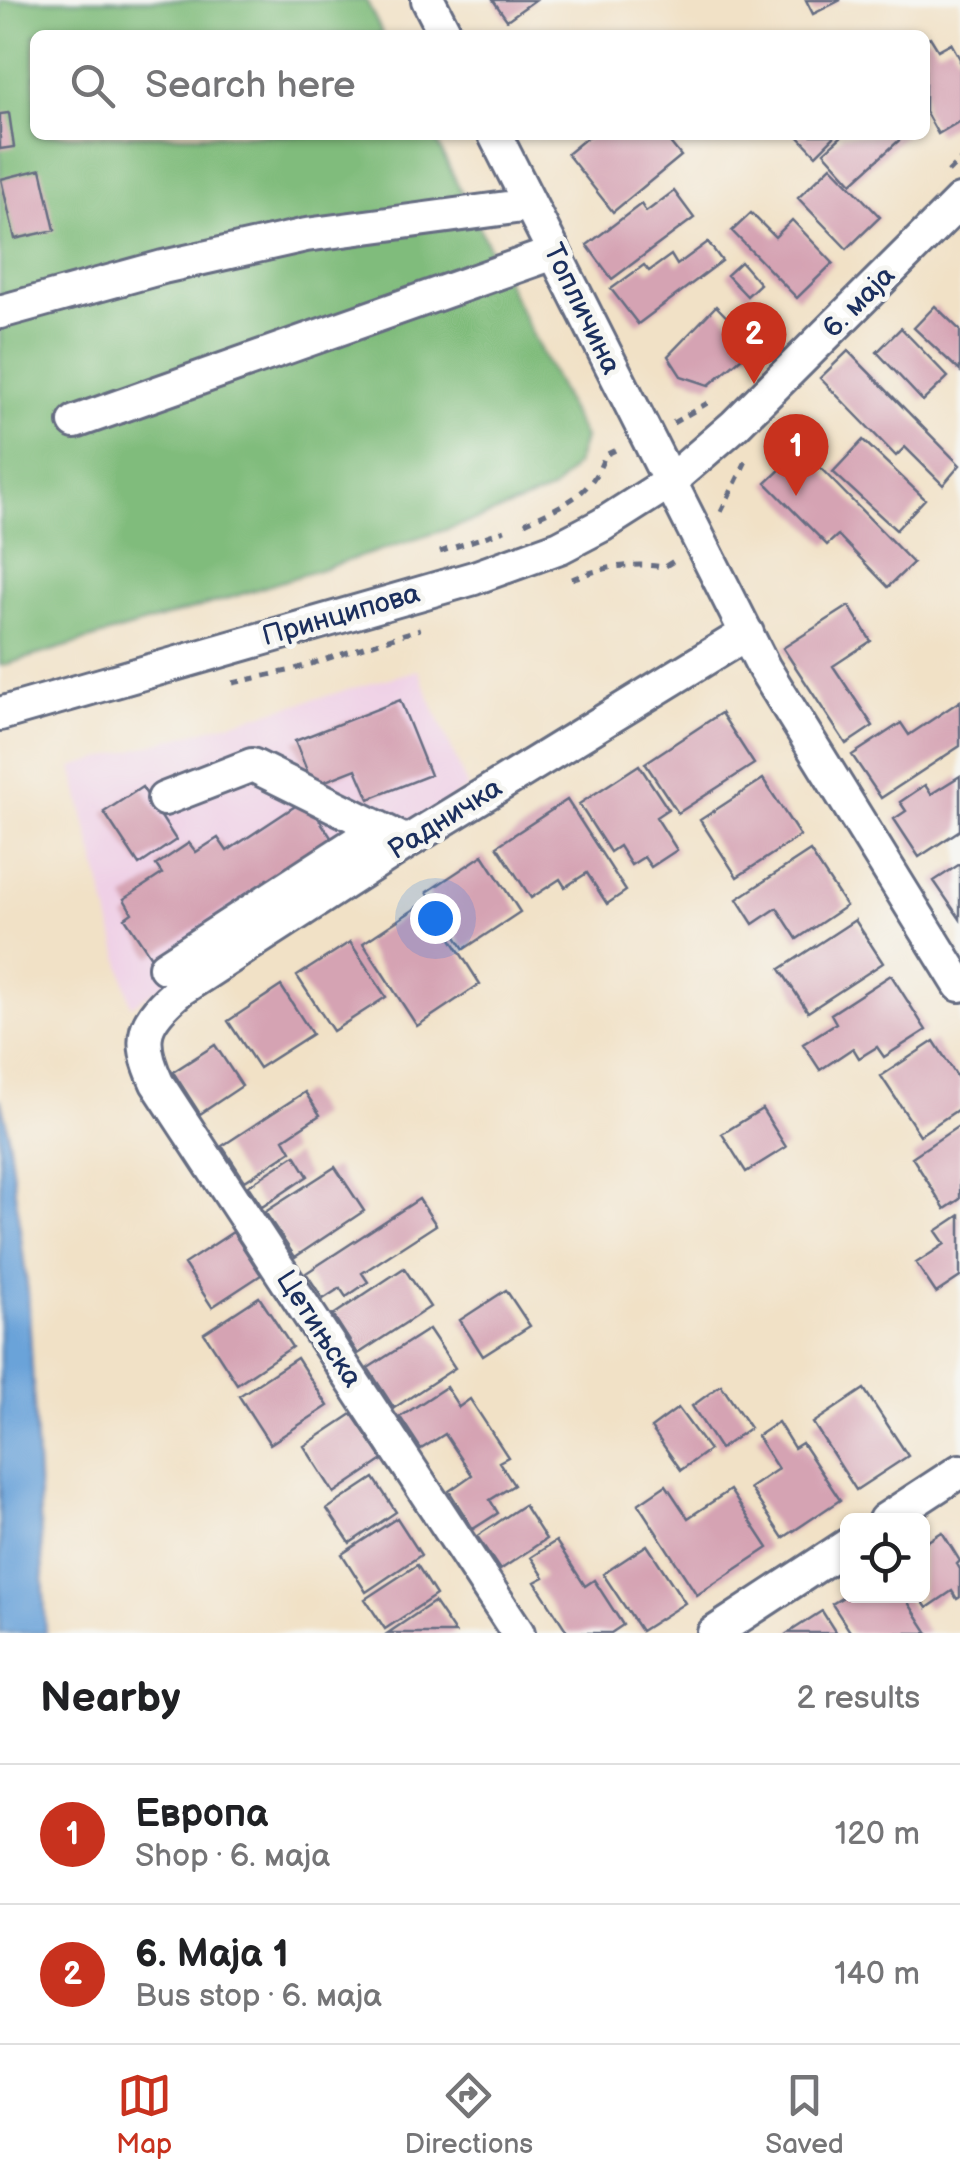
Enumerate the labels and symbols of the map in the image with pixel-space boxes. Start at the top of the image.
street label: Топличина [536,238,628,380]
street label: 6. маја [816,259,902,345]
pin: 2 [722,302,786,384]
pin: 1 [764,414,828,496]
street label: Принципова [258,577,424,653]
street label: Радничка [382,771,508,867]
your location [410,893,461,944]
street label: Цетињска [269,1264,369,1394]

